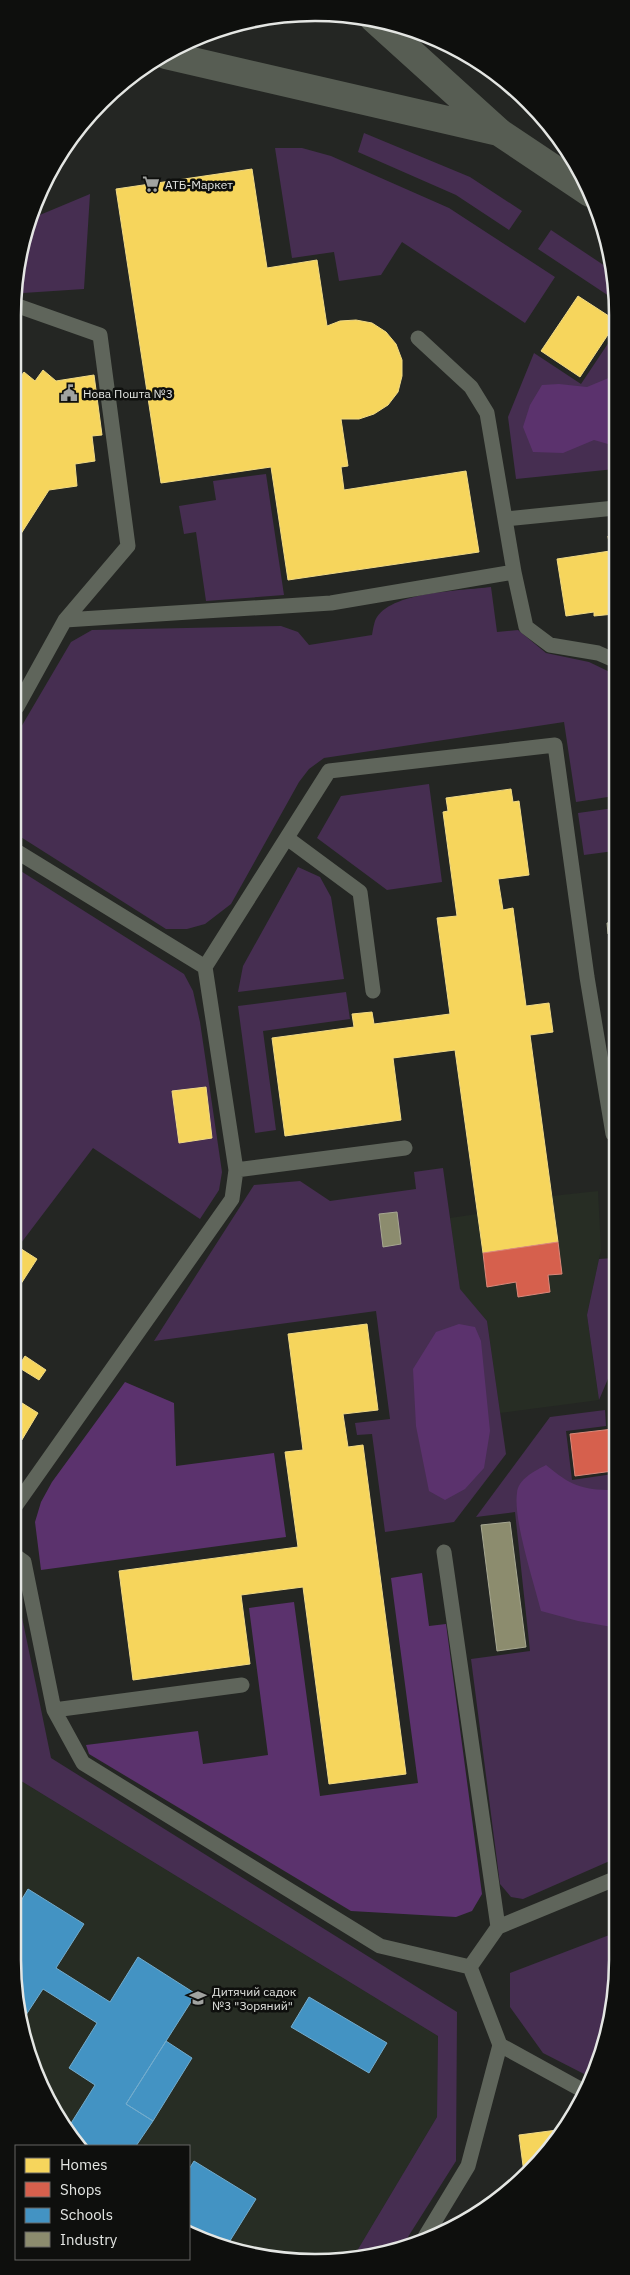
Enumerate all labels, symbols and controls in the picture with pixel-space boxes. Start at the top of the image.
supermarket icon: АТБ-Маркет [141,174,161,194]
place label: АТБ-Маркет [165,177,233,192]
public building icon: Нова Пошта №3 [59,383,79,403]
place label: Нова Пошта №3 [83,386,173,401]
place label: Дитячий садок №3 "Зоряний" [212,1984,297,2013]
school or university icon: Дитячий садок №3 "Зоряний" [188,1988,208,2008]
legend [15,2145,190,2260]
text: Homes [60,2155,108,2174]
text: Shops [60,2180,102,2199]
text: Schools [60,2205,113,2224]
text: Industry [60,2230,118,2249]

